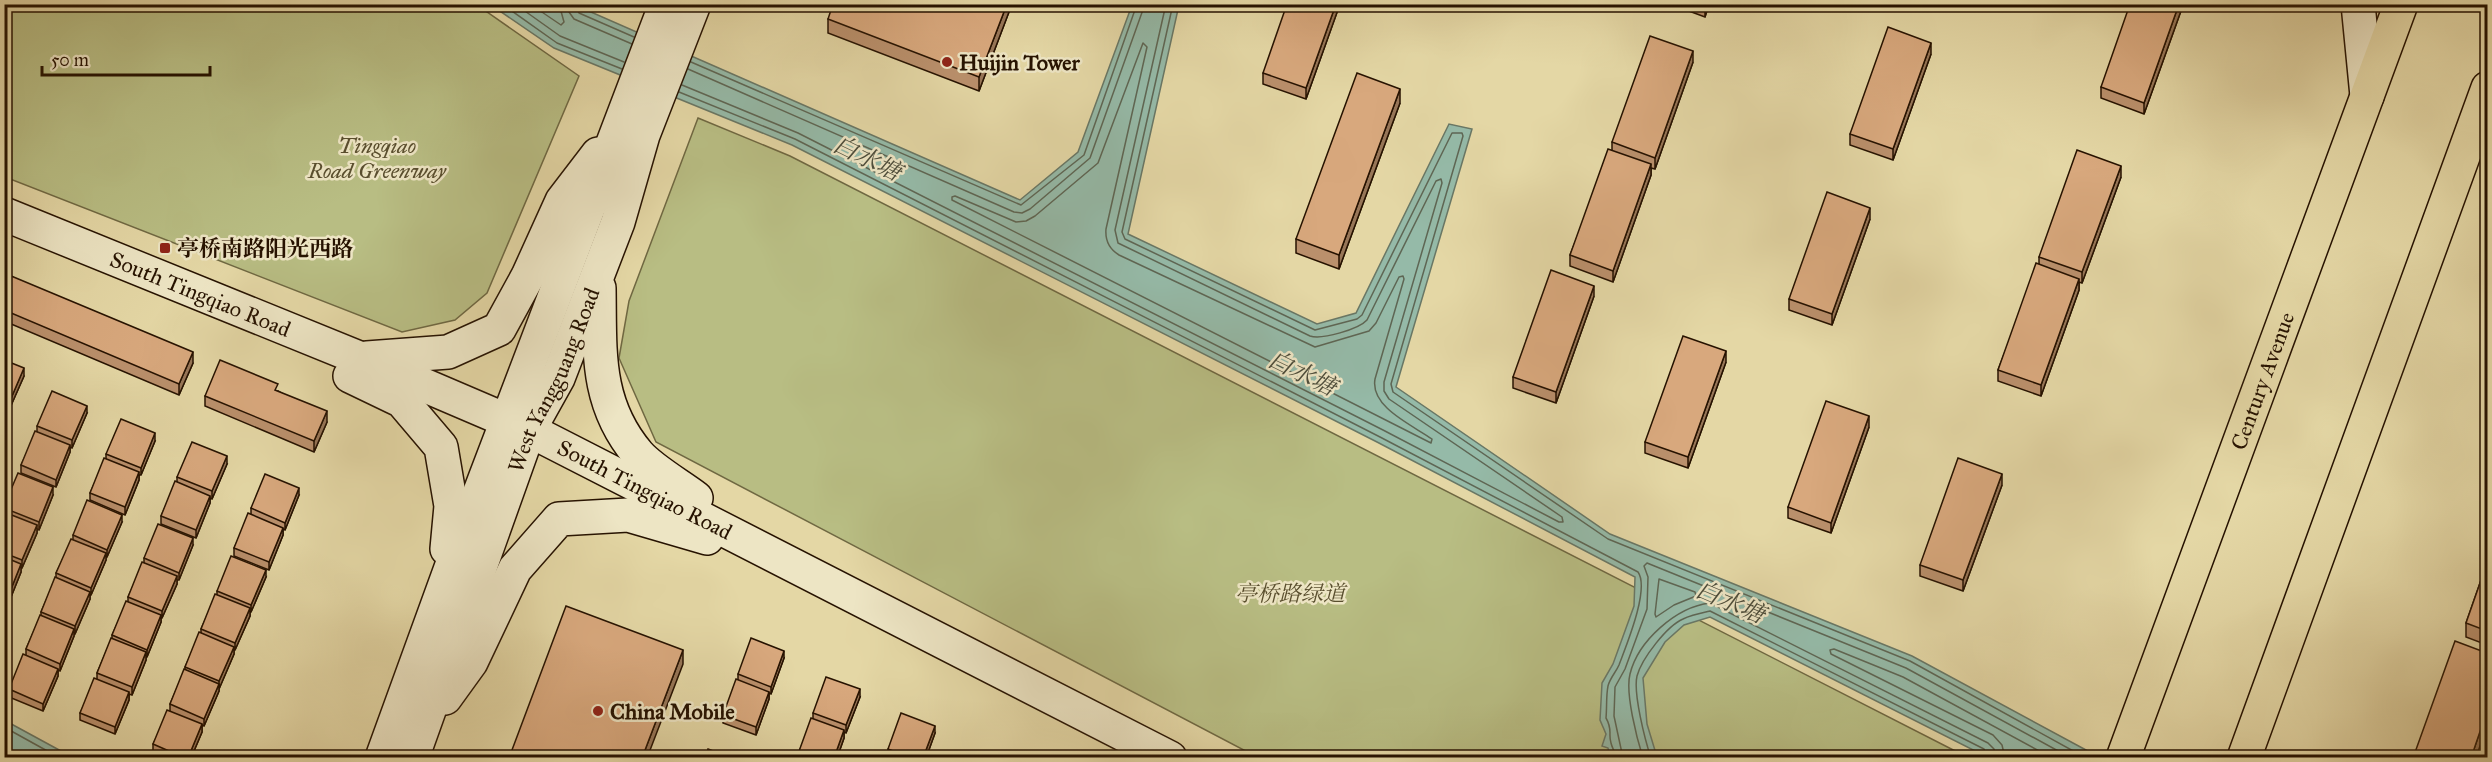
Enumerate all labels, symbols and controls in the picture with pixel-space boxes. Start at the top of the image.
scale bar [42,39,210,77]
text: 50 m [51,49,89,71]
place label: Huijin Tower [959,49,1080,76]
marker: Huijin Tower [940,55,954,69]
water label: 白水塘 [828,129,910,189]
park label: Tingqiao Road Greenway [307,132,447,184]
place label: 亭桥南路阳光西路 [177,235,353,262]
marker: 亭桥南路阳光西路 [158,241,172,255]
street label: South Tingqiao Road [106,245,295,343]
street label: West Yangguang Road [502,284,605,476]
street label: Century Avenue [2225,308,2300,454]
water label: 白水塘 [1263,344,1345,404]
street label: South Tingqiao Road [553,434,737,546]
water label: 白水塘 [1691,574,1773,631]
park label: 亭桥路绿道 [1235,580,1348,607]
place label: China Mobile [610,698,735,725]
marker: China Mobile [591,704,605,718]

